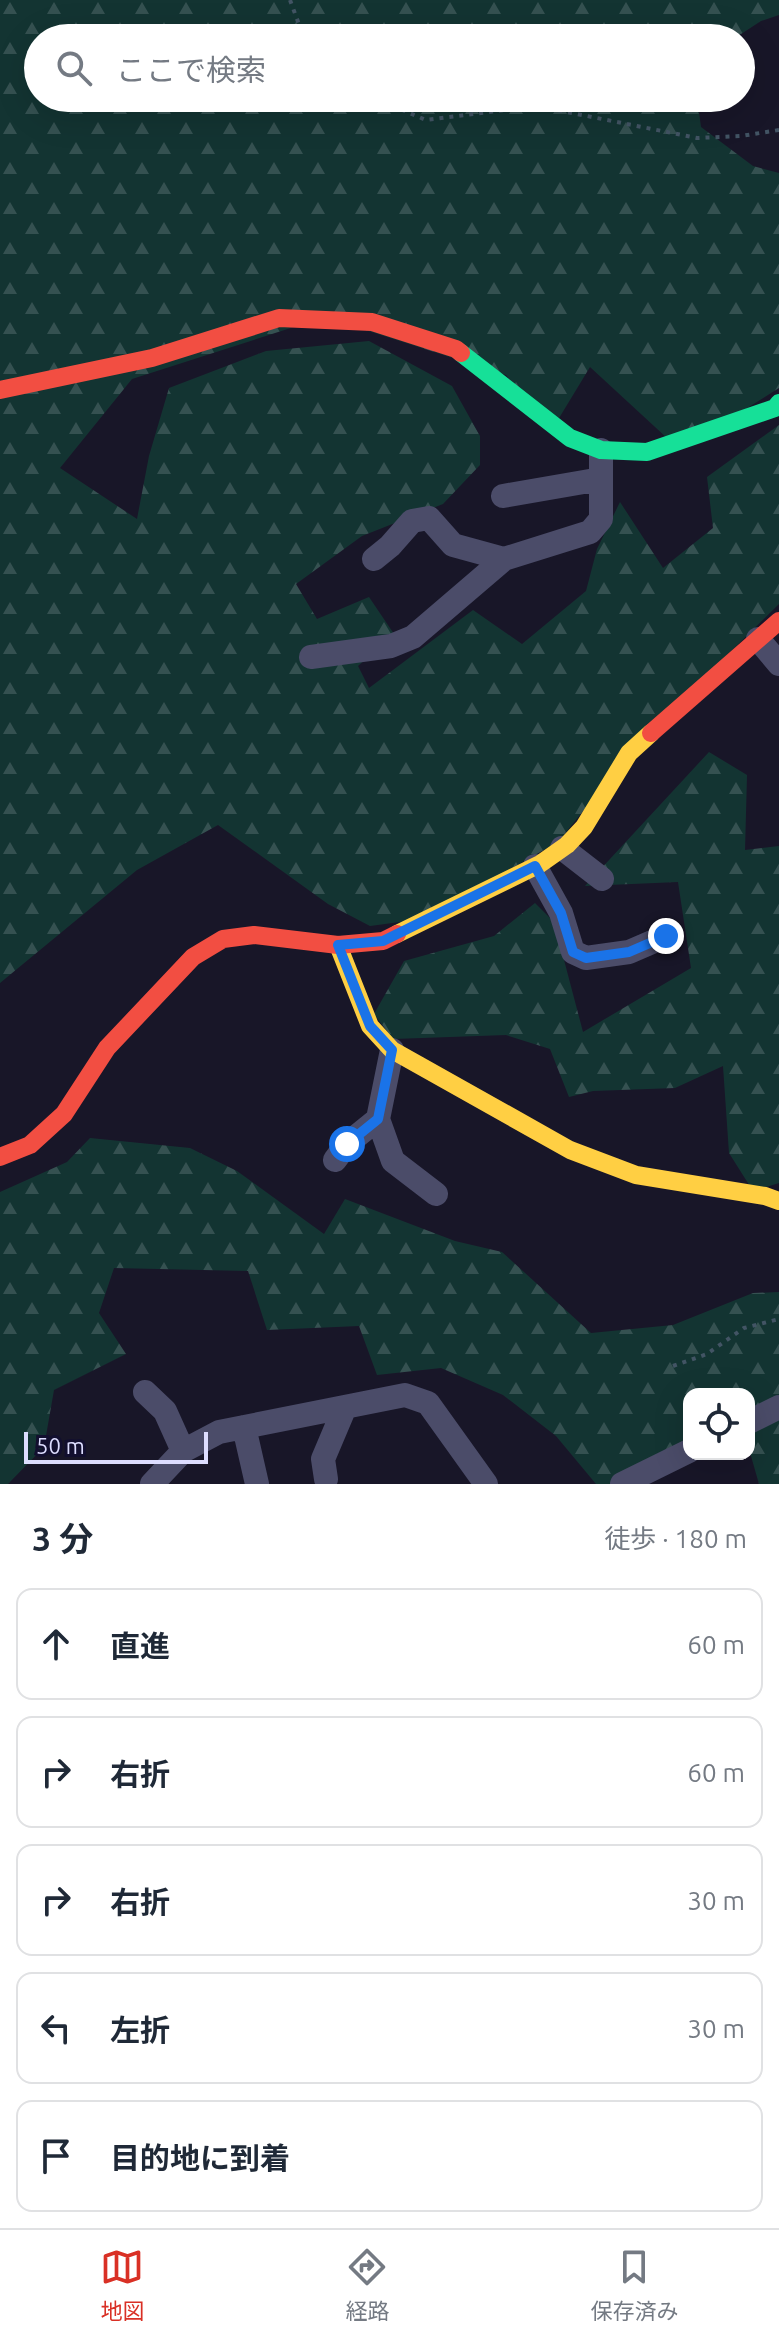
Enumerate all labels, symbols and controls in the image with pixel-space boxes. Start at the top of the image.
search box [24,24,755,112]
icon: search [52,46,96,90]
text: ここで検索 [116,53,266,87]
route end [648,918,684,954]
route start [329,1126,365,1162]
map controls [683,1388,755,1460]
button: locate [683,1388,755,1460]
scale bar [24,1428,208,1464]
text: 50 m [36,1433,85,1458]
text: 3 分 [32,1519,93,1557]
text: 徒歩 · 180 m [604,1524,747,1553]
icon: ahead [34,1622,78,1666]
text: 直進 [110,1629,170,1663]
text: 60 m [687,1630,745,1659]
icon: right [34,1750,78,1794]
text: 右折 [110,1757,170,1791]
text: 60 m [687,1758,745,1787]
icon: right [34,1878,78,1922]
text: 右折 [110,1885,170,1919]
text: 30 m [687,1886,745,1915]
icon: left [34,2006,78,2050]
text: 左折 [110,2013,170,2047]
text: 30 m [687,2014,745,2043]
icon: arrive [34,2134,78,2178]
text: 目的地に到着 [110,2141,290,2175]
tab: 地図 [100,2245,145,2325]
tab: 経路 [345,2245,390,2325]
tab: 保存済み [590,2245,679,2325]

